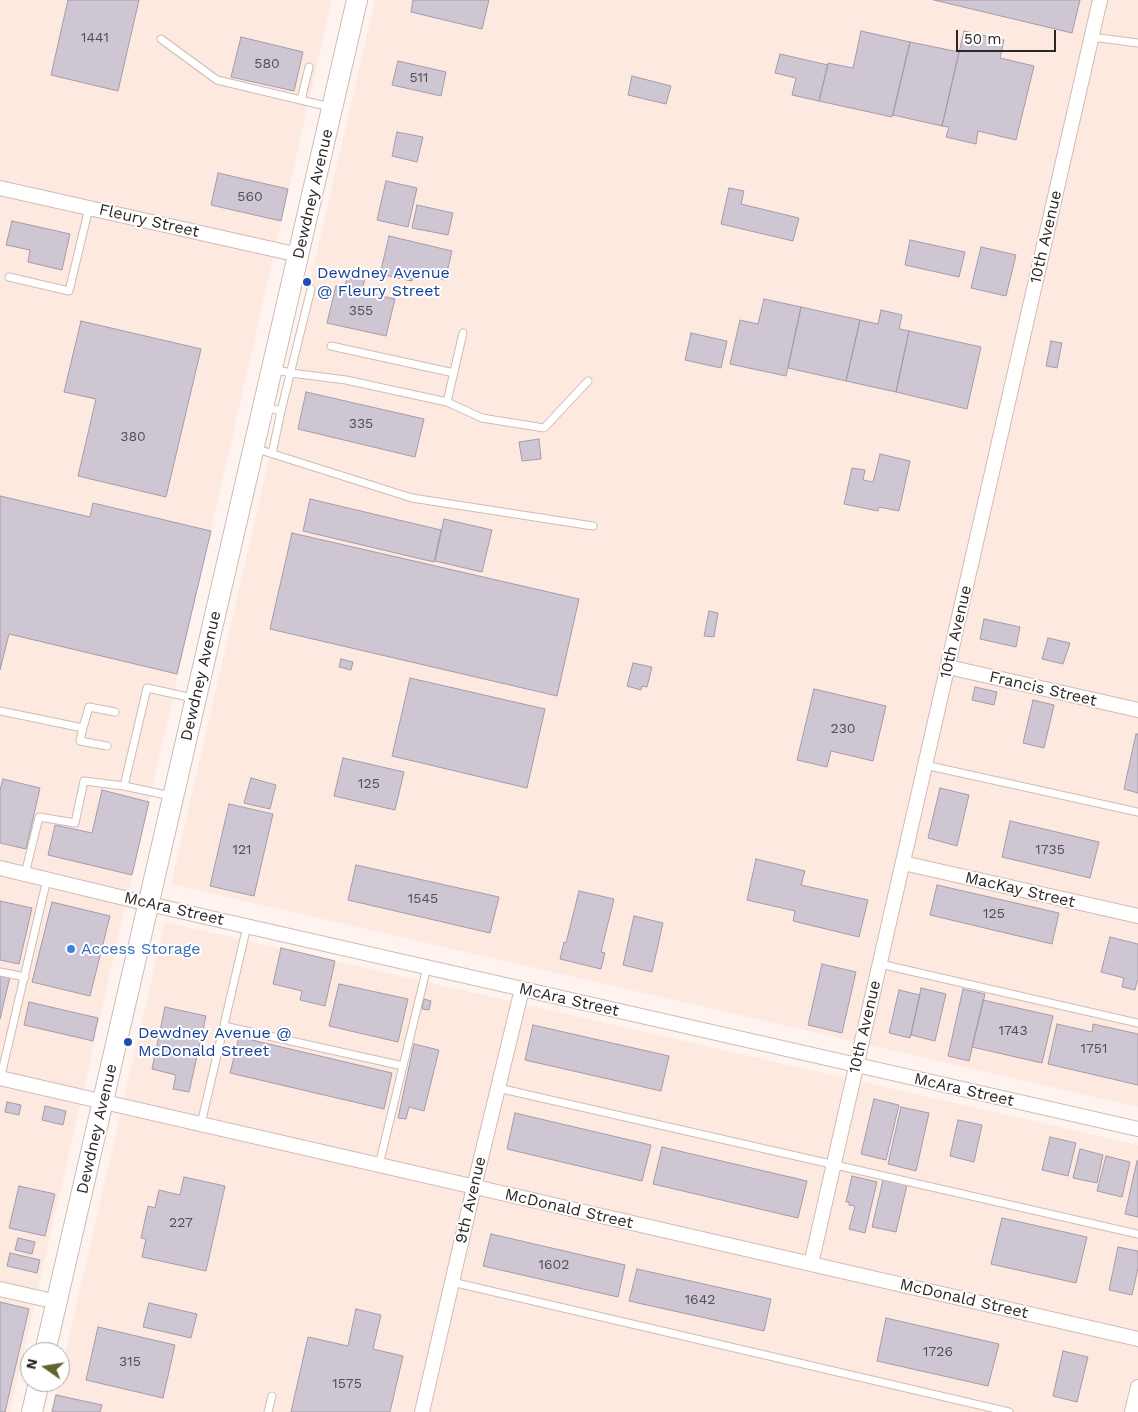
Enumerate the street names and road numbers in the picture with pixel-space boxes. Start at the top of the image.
street label: Dewdney Avenue [289,127,337,261]
street label: 10th Avenue [1026,189,1066,285]
street label: Fleury Street [97,200,201,242]
street label: 10th Avenue [936,584,976,680]
street label: Dewdney Avenue [177,609,225,743]
street label: Francis Street [987,667,1099,711]
street label: MacKay Street [963,868,1077,912]
street label: McAra Street [122,888,226,930]
street label: McAra Street [517,979,621,1021]
street label: 10th Avenue [845,979,885,1075]
street label: Dewdney Avenue [73,1062,121,1196]
street label: McAra Street [912,1069,1016,1111]
street label: 9th Avenue [452,1155,490,1245]
street label: McDonald Street [503,1185,635,1233]
street label: McDonald Street [898,1275,1030,1323]

